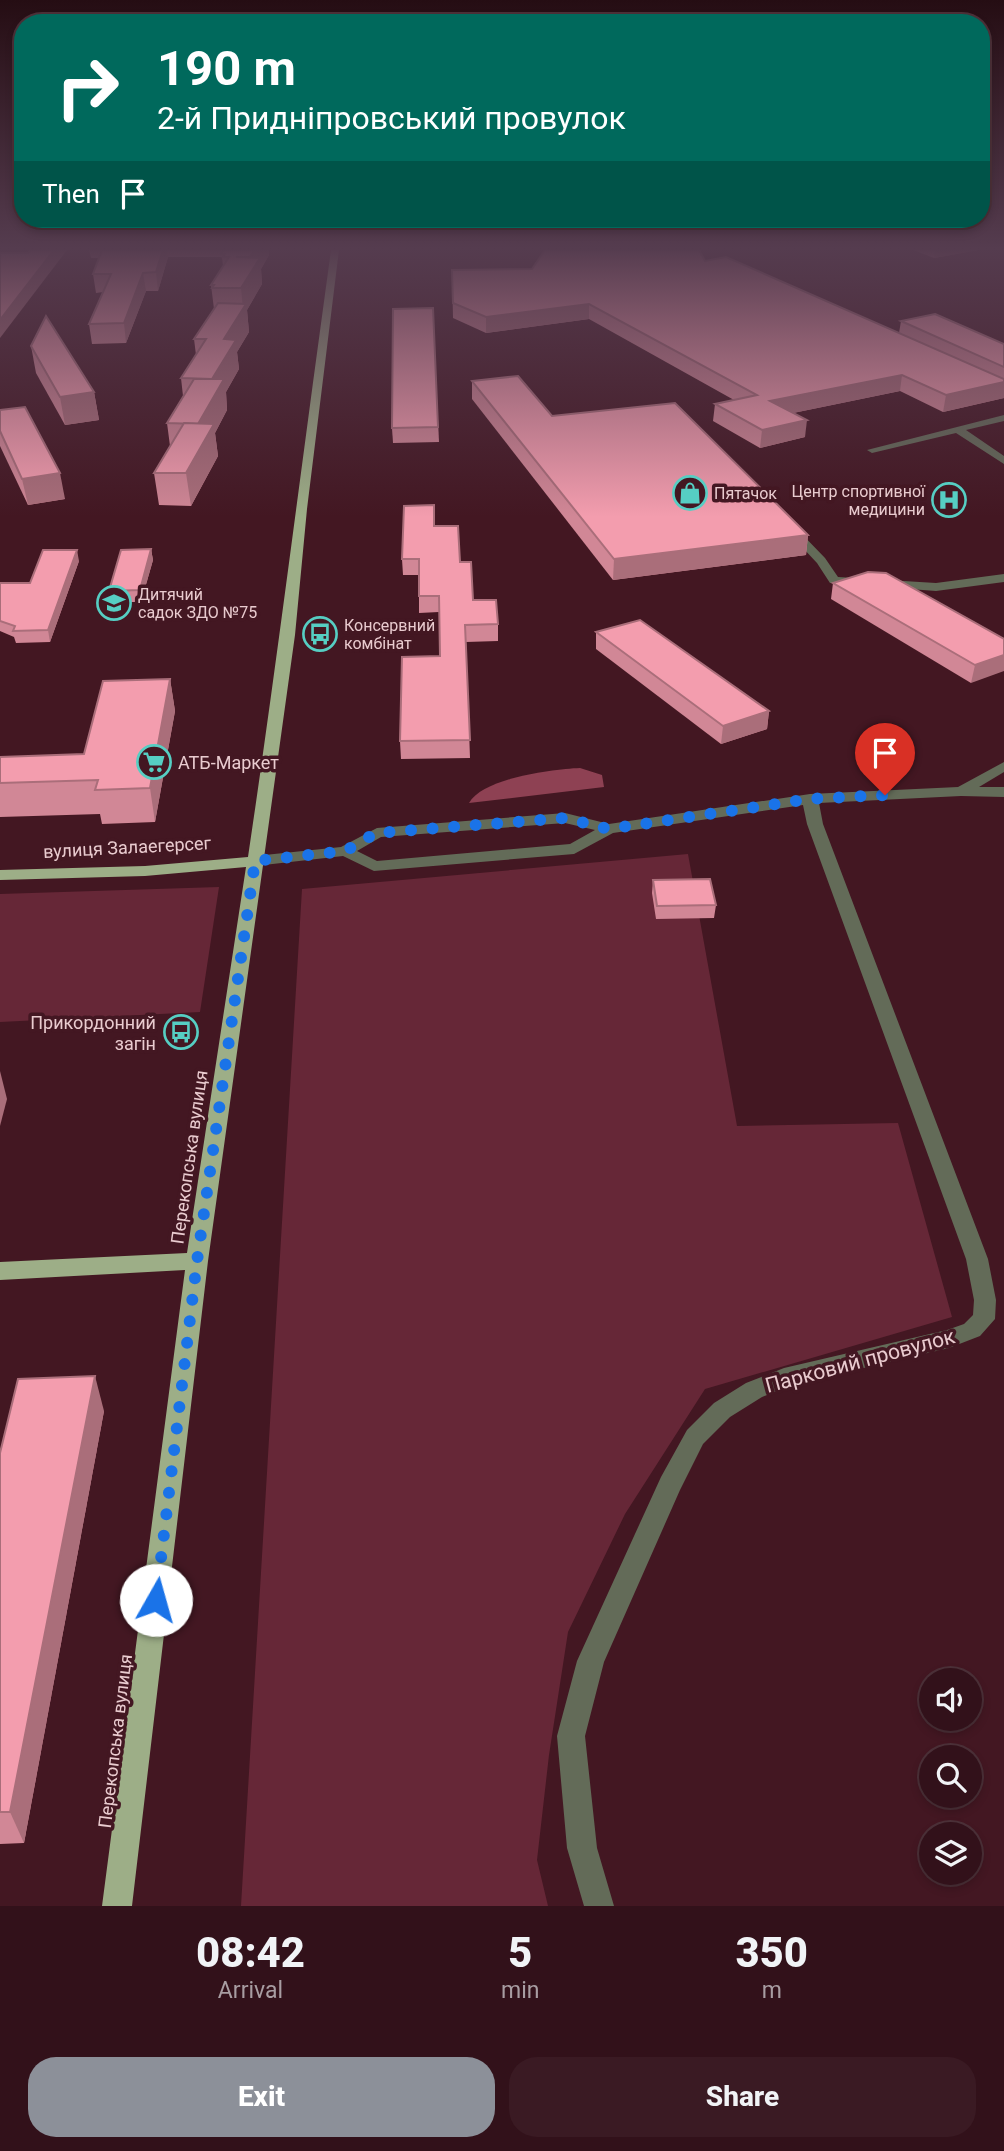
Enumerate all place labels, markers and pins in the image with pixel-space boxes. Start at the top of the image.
shop icon: Пятачок [671,474,709,512]
hospital icon: Центр спортивної медицини [930,481,968,519]
place label: Центр спортивної медицини [791,482,926,519]
place label: Пятачок [714,484,777,503]
school or university icon: Дитячий садок ЗДО №75 [95,584,133,622]
place label: Дитячий садок ЗДО №75 [138,585,257,622]
bus stop icon: Консервний комбінат [301,615,339,653]
place label: Консервний комбінат [344,616,435,653]
pin [855,723,915,795]
supermarket icon: АТБ-Маркет [135,743,173,781]
place label: АТБ-Маркет [178,752,279,773]
place label: Прикордонний загін [30,1012,156,1054]
bus stop icon: Прикордонний загін [162,1013,200,1051]

